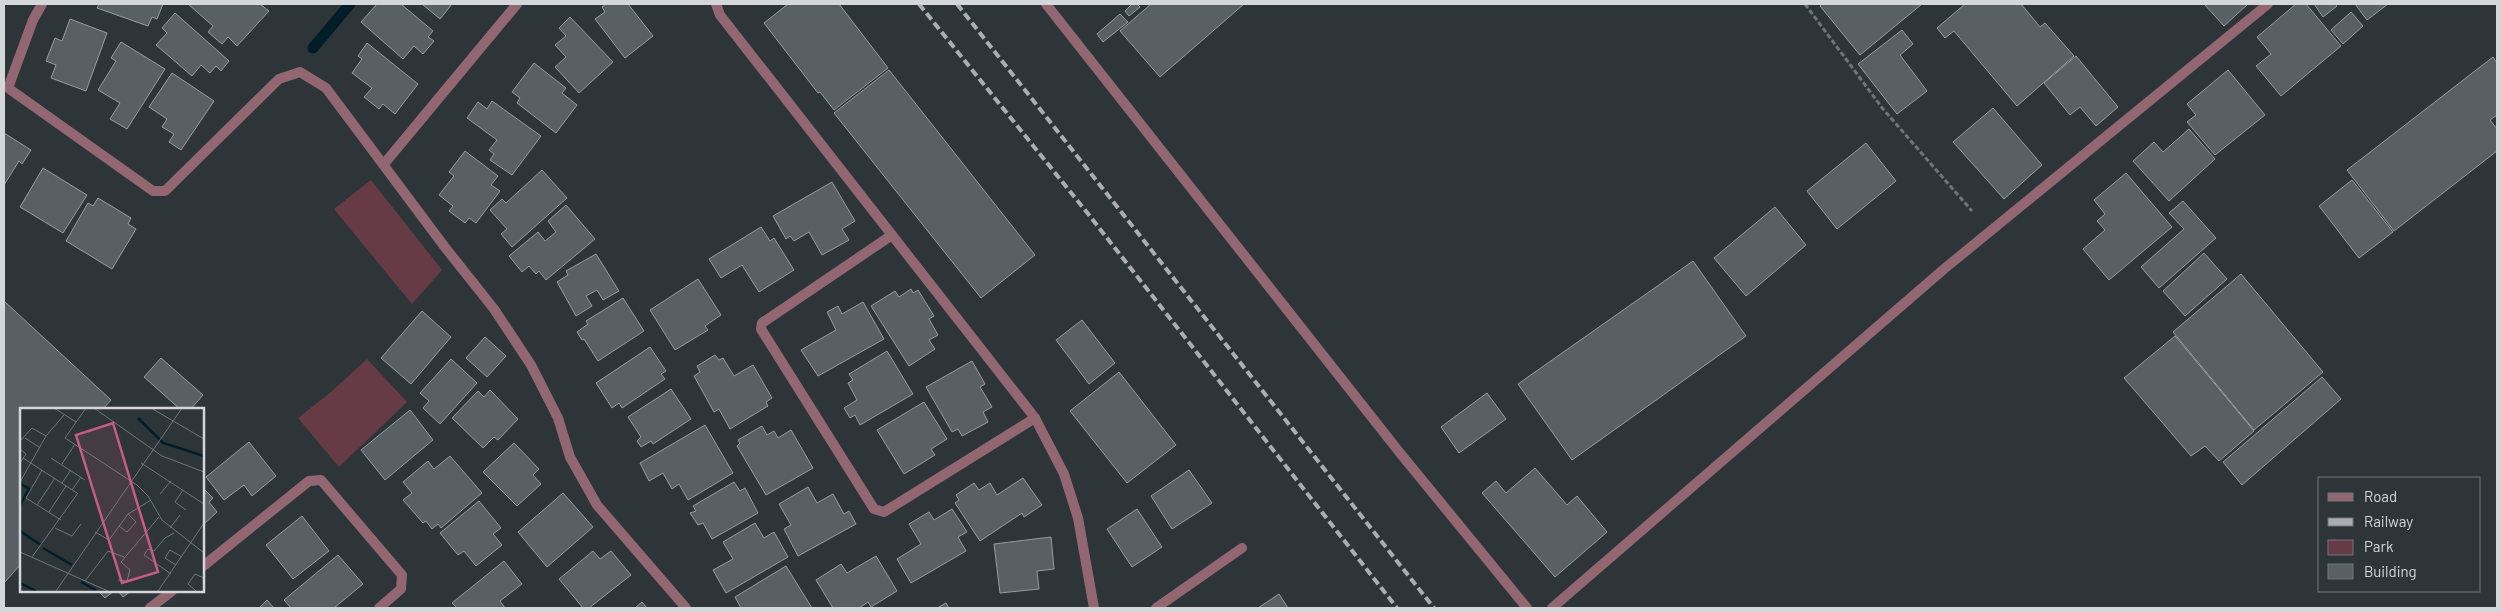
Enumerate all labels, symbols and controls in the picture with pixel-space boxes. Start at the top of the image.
inset map [20,408,204,592]
legend [2318,477,2481,592]
text: Road [2364,487,2397,505]
text: Railway [2364,512,2413,530]
text: Park [2364,537,2394,555]
text: Building [2364,562,2417,580]

